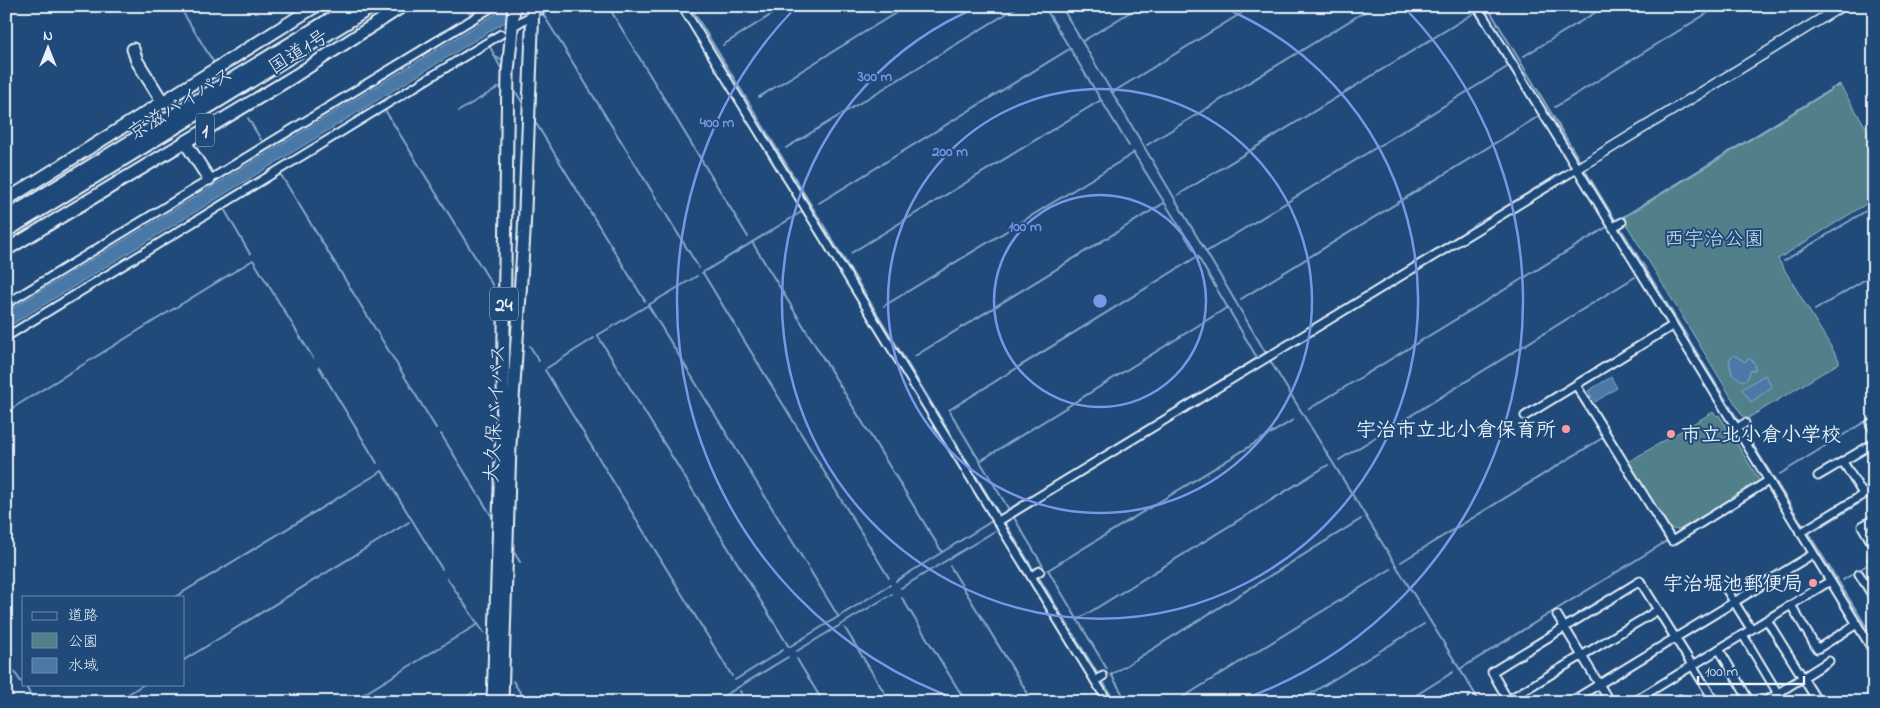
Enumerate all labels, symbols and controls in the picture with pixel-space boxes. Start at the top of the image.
north arrow [22,22,72,72]
street label: 国道1号 [263,23,335,83]
text: N [43,26,53,47]
street label: 京滋バイパス [123,61,240,149]
text: 300 m [857,66,893,88]
text: 400 m [699,112,735,134]
road number: 1 [196,114,214,146]
text: 200 m [931,141,968,163]
text: 100 m [1008,216,1042,238]
park label: 西宇治公園 [1664,226,1764,255]
road number: 24 [490,288,518,320]
centre of rings [1091,292,1109,310]
street label: 大久保バイパス [478,343,515,484]
place label: 宇治市立北小倉保育所 [1356,417,1556,446]
place label: 市立北小倉小学校 [1681,422,1841,451]
marker: 宇治市立北小倉保育所 [1560,423,1572,435]
marker: 市立北小倉小学校 [1665,428,1677,440]
place label: 宇治堀池郵便局 [1663,571,1803,600]
marker: 宇治堀池郵便局 [1807,577,1819,589]
legend [22,596,185,686]
text: 道路 [68,605,98,627]
text: 公園 [68,631,98,653]
scale bar [1698,653,1804,685]
text: 水域 [68,655,98,677]
text: 100 m [1705,661,1738,683]

